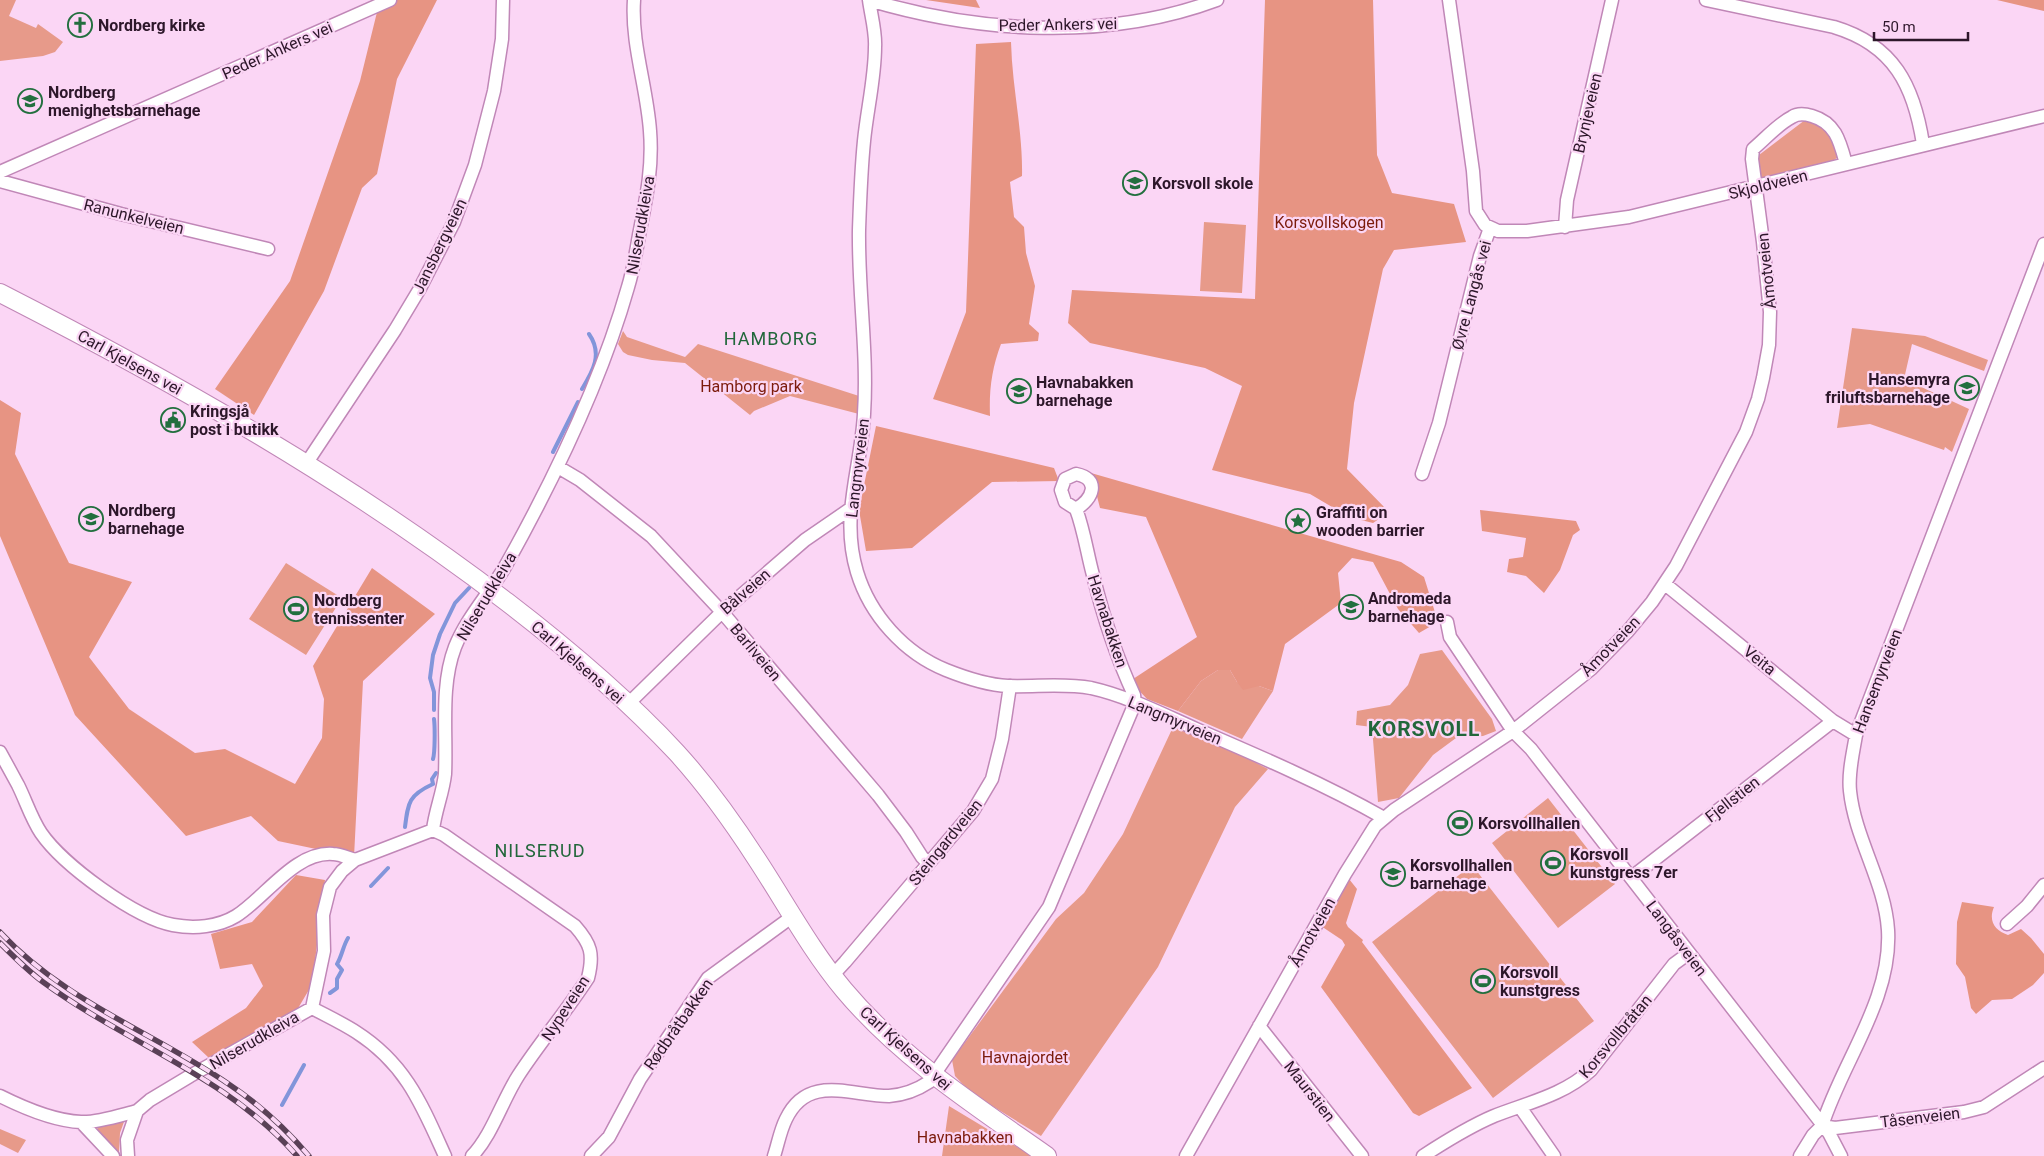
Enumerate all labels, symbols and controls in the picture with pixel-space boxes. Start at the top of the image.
scale bar [1874,10,1968,42]
church icon: Nordberg kirke [67,12,93,38]
street label: Peder Ankers vei [998,14,1118,35]
place label: Nordberg kirke [98,16,206,35]
street label: Peder Ankers vei [219,18,335,83]
text: 50 m [1882,18,1916,36]
street label: Brynjeveien [1569,71,1606,155]
place label: Nordberg menighetsbarnehage [48,83,201,120]
school or university icon: Nordberg menighetsbarnehage [17,88,43,114]
street label: Skjoldveien [1727,165,1810,203]
school or university icon: Korsvoll skole [1122,170,1148,196]
street label: Nilserudkleiva [622,174,659,276]
place label: Korsvoll skole [1152,174,1254,193]
street label: Ranunkelveien [82,195,186,238]
street label: Jansbergveien [408,195,471,297]
park label: Korsvollskogen [1275,213,1383,232]
street label: Åmotveien [1752,232,1780,310]
street label: Øvre Langås vei [1448,238,1495,352]
street label: Carl Kjelsens vei [74,326,185,399]
district label: HAMBORG [724,328,818,349]
place label: Hansemyra friluftsbarnehage [1825,370,1950,407]
place label: Havnabakken barnehage [1036,373,1134,410]
school or university icon: Hansemyra friluftsbarnehage [1954,375,1980,401]
park label: Hamborg park [700,377,803,396]
school or university icon: Havnabakken barnehage [1006,378,1032,404]
place label: Kringsjå post i butikk [190,402,279,439]
public building icon: Kringsjå post i butikk [160,407,186,433]
street label: Langmyrveien [842,417,873,519]
place label: Nordberg barnehage [108,501,185,538]
place label: Graffiti on wooden barrier [1316,503,1425,540]
school or university icon: Nordberg barnehage [78,506,104,532]
place icon: Graffiti on wooden barrier [1285,508,1311,534]
street label: Nilserudkleiva [453,549,520,644]
street label: Bålveien [716,565,774,618]
street label: Havnabakken [1084,572,1131,670]
place label: Andromeda barnehage [1368,589,1452,626]
place label: Nordberg tennissenter [314,591,404,628]
school or university icon: Andromeda barnehage [1338,594,1364,620]
sports icon: Nordberg tennissenter [283,596,309,622]
street label: Åmotveien [1576,612,1644,680]
street label: Carl Kjelsens vei [527,617,628,708]
street label: Barliveien [726,620,785,685]
street label: Hansemyrveien [1849,626,1906,736]
street label: Veita [1740,642,1780,679]
street label: Langmyrveien [1125,692,1224,749]
district label: KORSVOLL [1368,717,1480,741]
street label: Fjellstien [1701,772,1763,826]
street label: Steingardveien [905,795,986,889]
sports icon: Korsvollhallen [1447,810,1473,836]
place label: Korsvollhallen [1478,814,1580,833]
district label: NILSERUD [495,840,585,861]
place label: Korsvoll kunstgress 7er [1570,845,1678,882]
sports icon: Korsvoll kunstgress 7er [1540,850,1566,876]
place label: Korsvollhallen barnehage [1410,856,1512,893]
school or university icon: Korsvollhallen barnehage [1380,861,1406,887]
street label: Åmotveien [1285,894,1339,970]
street label: Langåsveien [1642,897,1711,980]
place label: Korsvoll kunstgress [1500,963,1580,1000]
sports icon: Korsvoll kunstgress [1470,968,1496,994]
street label: Nypeveien [537,972,593,1044]
street label: Rødbråtbakken [640,975,717,1074]
street label: Korsvollbråtan [1575,991,1656,1082]
street label: Carl Kjelsens vei [856,1002,955,1094]
street label: Nilserudkleiva [206,1007,302,1074]
park label: Havnajordet [982,1048,1068,1067]
street label: Maurstien [1280,1057,1339,1125]
street label: Tåsenveien [1879,1103,1961,1132]
park label: Havnabakken [917,1128,1013,1147]

